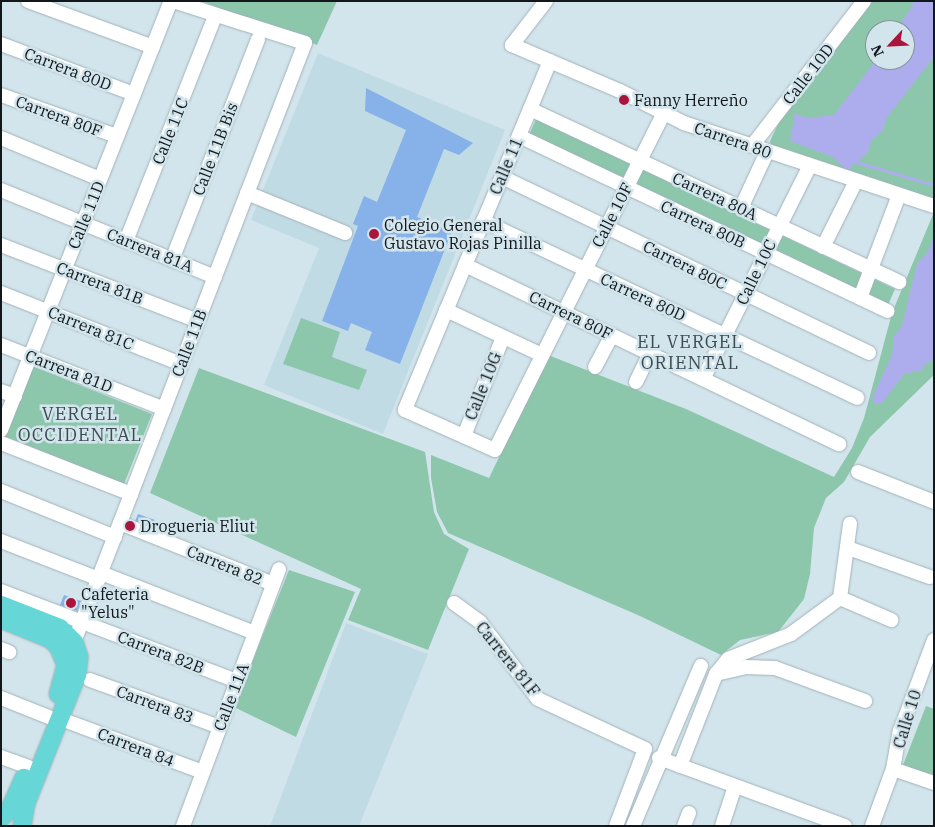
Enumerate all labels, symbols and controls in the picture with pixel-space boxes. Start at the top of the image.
north arrow [865,20,915,70]
street label: Calle 10D [778,40,838,108]
text: N [867,42,888,60]
street label: Carrera 80D [22,44,114,94]
place label: Fanny Herreño [634,90,748,110]
street label: Carrera 80F [13,92,105,140]
marker: Fanny Herreño [618,94,630,106]
street label: Calle 11C [148,95,192,167]
street label: Calle 11B Bis [188,100,242,198]
street label: Carrera 80 [692,118,774,162]
street label: Calle 11 [485,135,527,197]
street label: Carrera 80A [670,168,760,224]
street label: Calle 11D [64,178,108,252]
street label: Calle 10F [588,179,636,251]
street label: Carrera 80B [658,196,748,252]
place label: Colegio General Gustavo Rojas Pinilla [384,215,542,253]
street label: Carrera 81A [104,224,196,276]
marker: Colegio General Gustavo Rojas Pinilla [368,228,380,240]
street label: Carrera 80C [640,236,730,294]
street label: Calle 10C [732,236,780,308]
street label: Carrera 81B [54,258,146,308]
street label: Carrera 80D [597,269,689,325]
street label: Carrera 80F [526,287,616,343]
street label: Carrera 81C [45,302,137,354]
street label: Calle 11B [167,307,211,379]
district label: EL VERGEL ORIENTAL [636,332,744,374]
street label: Carrera 81D [23,346,115,396]
street label: Calle 10G [461,349,505,423]
district label: VERGEL OCCIDENTAL [17,404,143,446]
place label: Drogueria Eliut [140,516,255,536]
marker: Drogueria Eliut [124,520,136,532]
street label: Carrera 82 [184,541,266,589]
place label: Cafeteria "Yelus" [81,584,149,622]
marker: Cafeteria "Yelus" [65,597,77,609]
street label: Carrera 81F [472,618,544,700]
street label: Carrera 82B [115,627,207,677]
street label: Calle 11A [209,660,253,734]
street label: Carrera 83 [114,681,196,727]
street label: Calle 10 [889,687,925,751]
street label: Carrera 84 [95,724,177,770]

